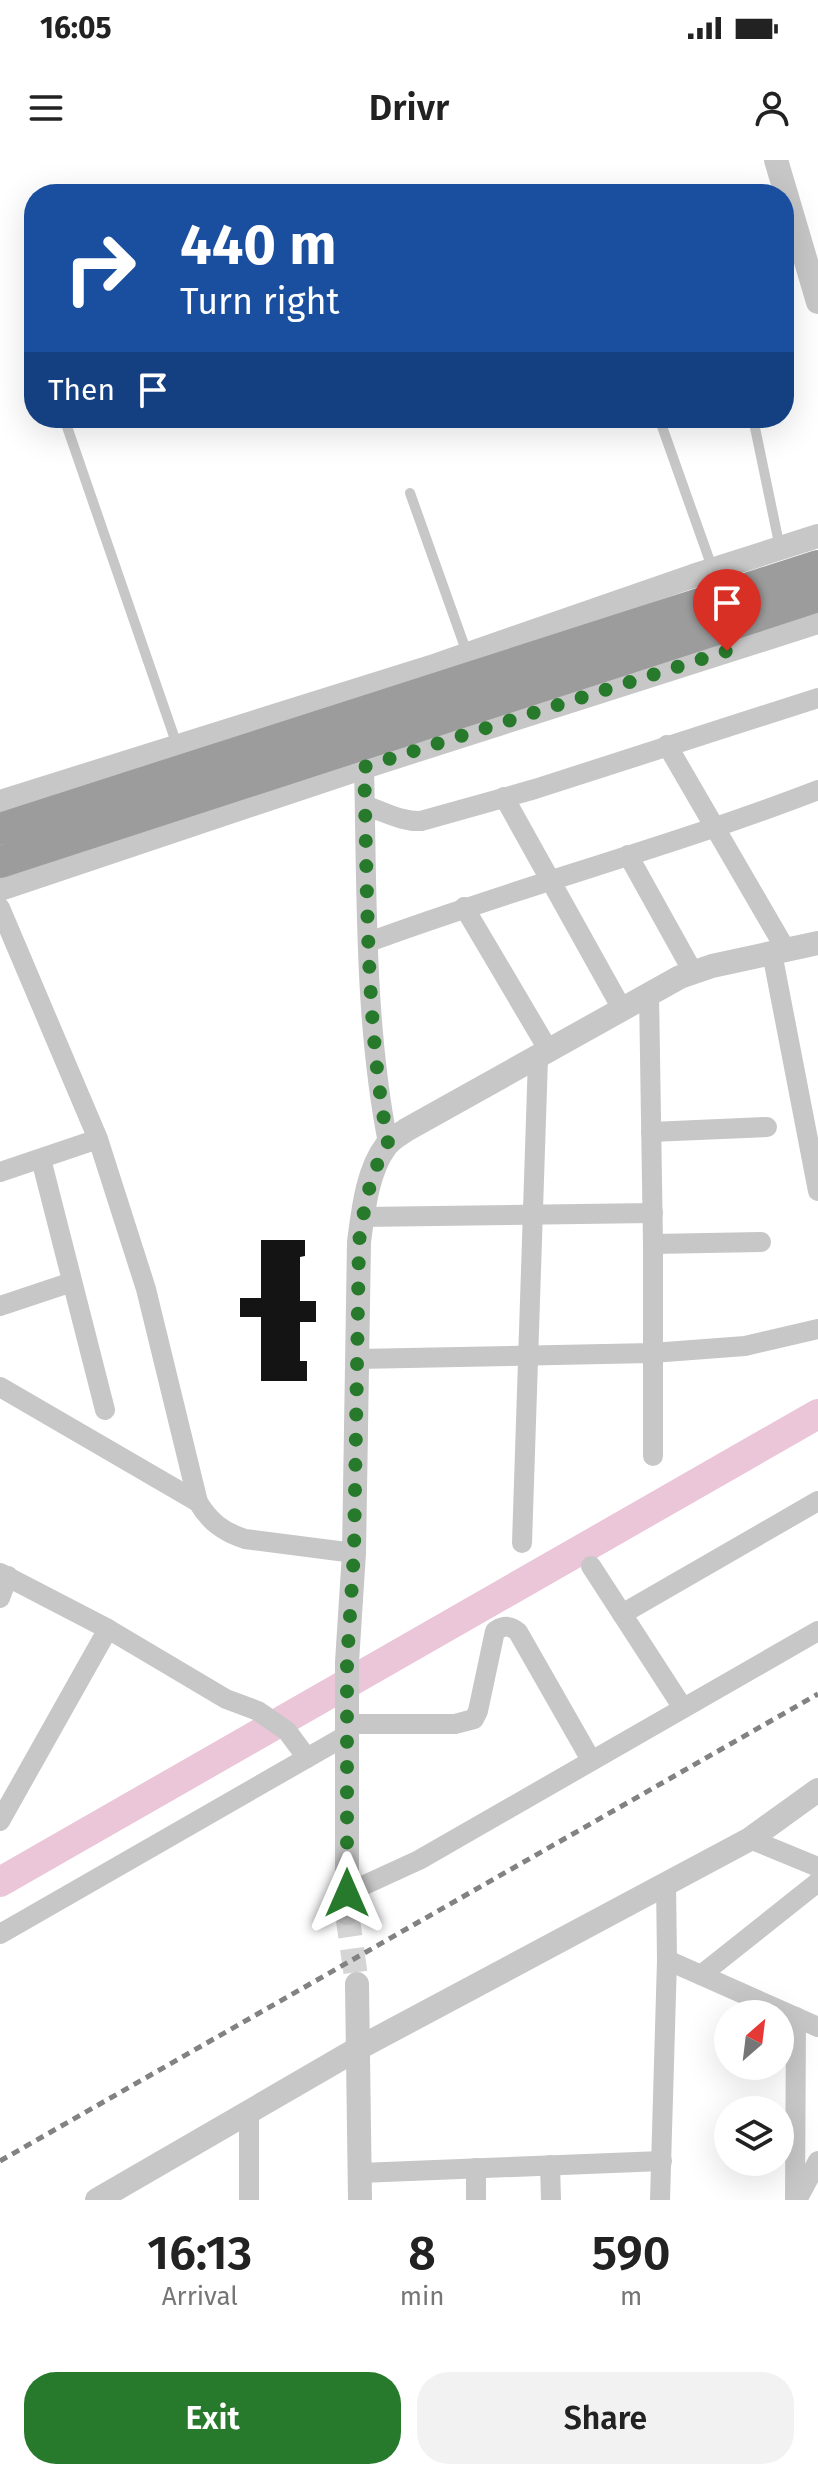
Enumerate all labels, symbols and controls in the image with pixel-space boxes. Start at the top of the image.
text: 16:05 [40,10,112,46]
icon: menu [24,86,68,130]
text: Drivr [369,86,449,130]
icon: person [750,86,794,130]
text: 440 m [180,212,337,279]
icon: right [48,216,152,320]
text: Turn right [180,280,340,324]
icon: arrive [131,368,175,412]
text: Then [48,372,115,408]
pin [693,569,761,651]
icon: arrive [705,581,749,625]
position arrow [305,1851,389,1935]
north arrow [714,2000,794,2080]
map controls [714,2000,794,2176]
button: layers [714,2096,794,2176]
text: 16:13 [147,2224,252,2282]
text: 8 [408,2224,436,2282]
text: 590 [592,2224,671,2282]
text: Arrival [162,2281,238,2312]
text: min [400,2281,444,2312]
text: m [620,2281,642,2312]
button: Exit [24,2372,401,2464]
button: Share [417,2372,794,2464]

